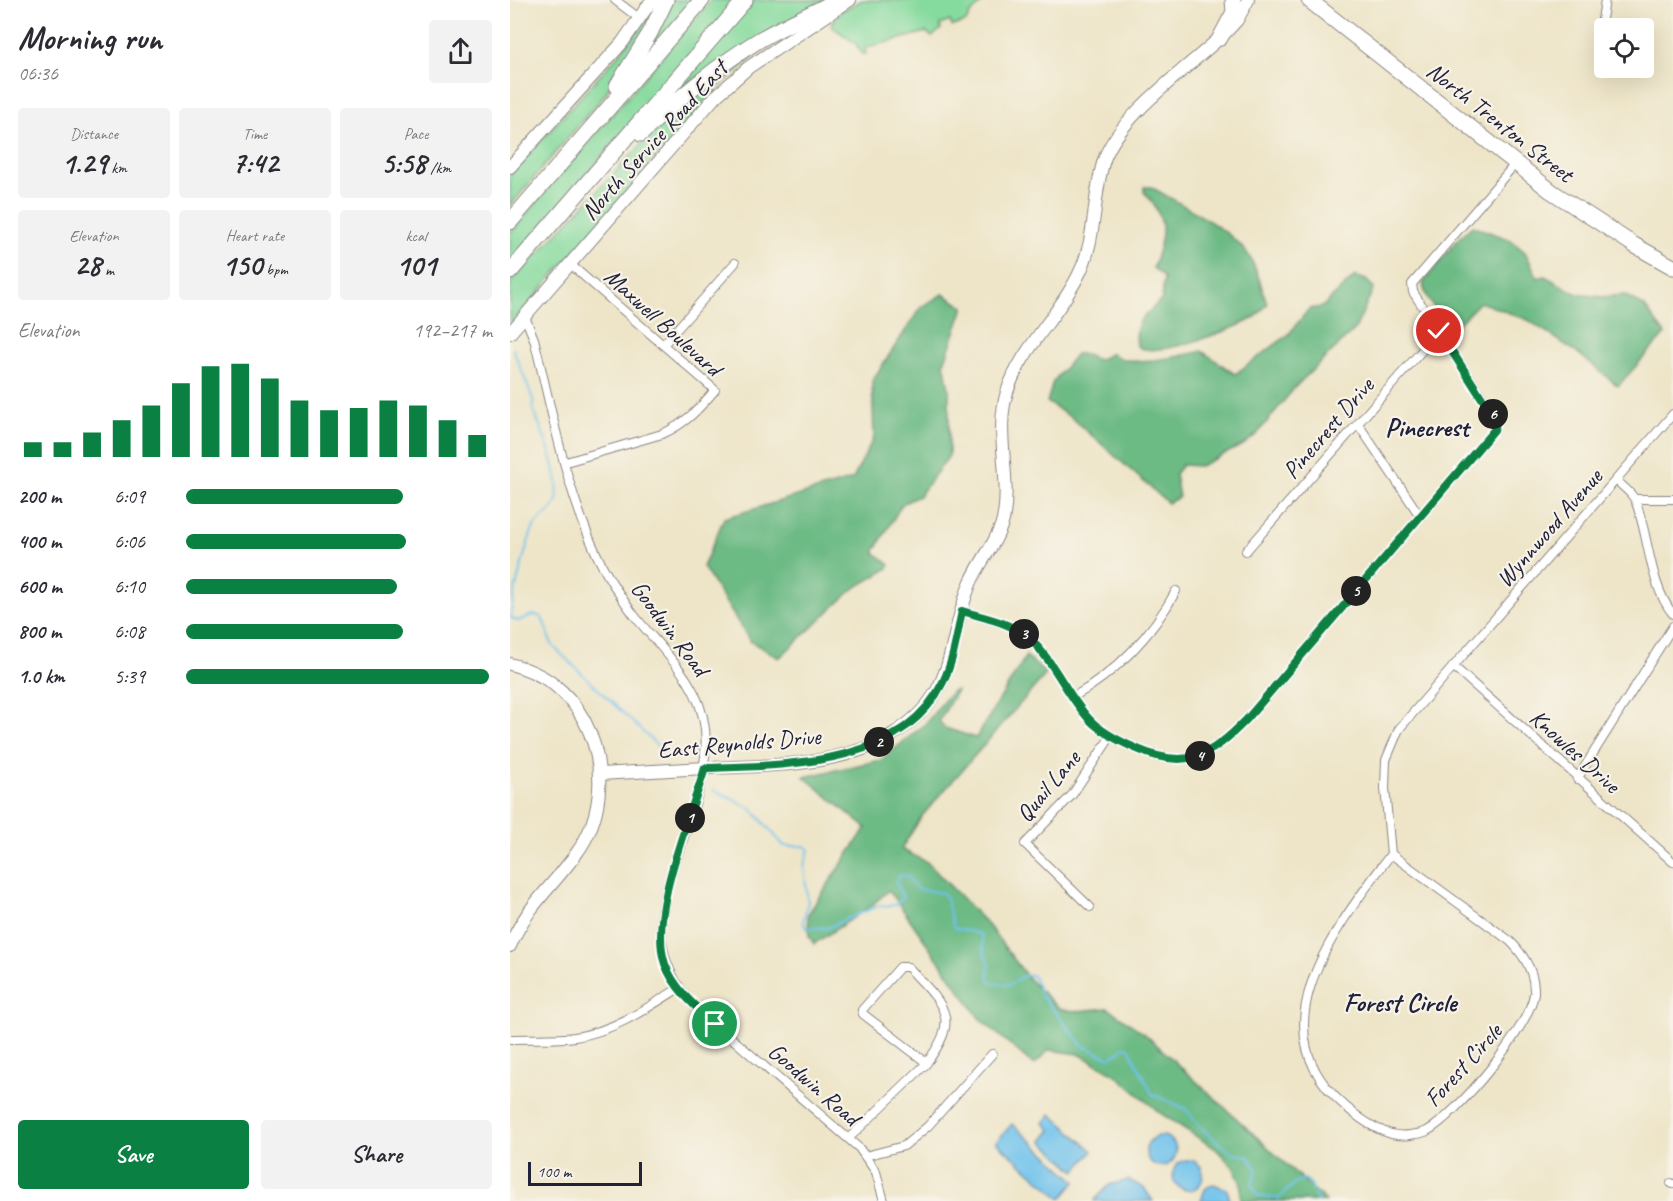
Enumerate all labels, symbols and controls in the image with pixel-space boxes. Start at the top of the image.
text: Morning run [18,17,162,59]
map controls [1594,18,1654,78]
button: locate [1594,18,1654,78]
button: share [429,20,492,83]
street label: North Service Road East [574,52,736,226]
street label: North Trenton Street [1421,55,1581,190]
text: 06:36 [18,61,58,86]
text: Distance [70,124,118,144]
text: Time [243,124,267,144]
text: Pace [404,124,428,144]
text: 1.29 [61,144,107,182]
text: 7:42 [232,144,278,182]
text: 5:58 [381,144,426,182]
text: km [107,158,127,178]
text: /km [426,158,451,178]
text: Elevation [69,226,119,246]
text: Heart rate [226,226,284,246]
text: kcal [405,226,427,246]
text: 28 [74,246,101,284]
text: 150 [222,246,262,284]
text: 101 [396,246,436,284]
text: m [101,260,114,280]
text: bpm [262,260,288,280]
street label: Maxwell Boulevard [598,261,731,385]
pin [1413,305,1464,356]
icon: check [1422,314,1455,347]
text: Elevation [18,318,80,343]
text: 192–217 m [413,318,492,343]
street label: Pinecrest Drive [1276,370,1382,485]
pin: 6 [1478,399,1508,429]
text: 6 [1489,404,1497,424]
district label: Pinecrest [1385,411,1472,444]
street label: Wynnwood Avenue [1489,461,1610,593]
text: 200 m [18,484,61,509]
text: 6:09 [114,484,145,509]
text: 400 m [18,529,61,554]
text: 6:06 [114,529,145,554]
text: 600 m [18,574,62,599]
text: 6:10 [114,574,145,599]
street label: Goodwin Road [624,574,718,684]
pin: 5 [1341,576,1371,606]
text: 5 [1353,581,1359,601]
text: 800 m [18,619,61,644]
text: 6:08 [114,619,145,644]
pin: 3 [1009,619,1039,649]
text: 3 [1020,624,1028,644]
text: 1.0 km [18,664,65,689]
text: 5:39 [114,664,145,689]
street label: Knowles Drive [1524,703,1628,801]
street label: East Reynolds Drive [656,721,824,765]
pin: 2 [864,727,894,757]
text: 2 [875,732,883,752]
pin: 4 [1185,741,1215,771]
street label: Quail Lane [1009,742,1088,828]
text: 4 [1196,746,1204,766]
pin: 1 [675,803,705,833]
text: 1 [686,808,694,828]
district label: Forest Circle [1344,986,1459,1019]
pin [689,998,740,1049]
icon: arrive [698,1007,731,1040]
street label: Forest Circle [1418,1015,1510,1113]
street label: Goodwin Road [762,1036,869,1134]
button: Save [18,1120,249,1189]
button: Share [261,1120,492,1189]
scale bar [528,1159,642,1186]
text: 100 m [537,1162,571,1182]

